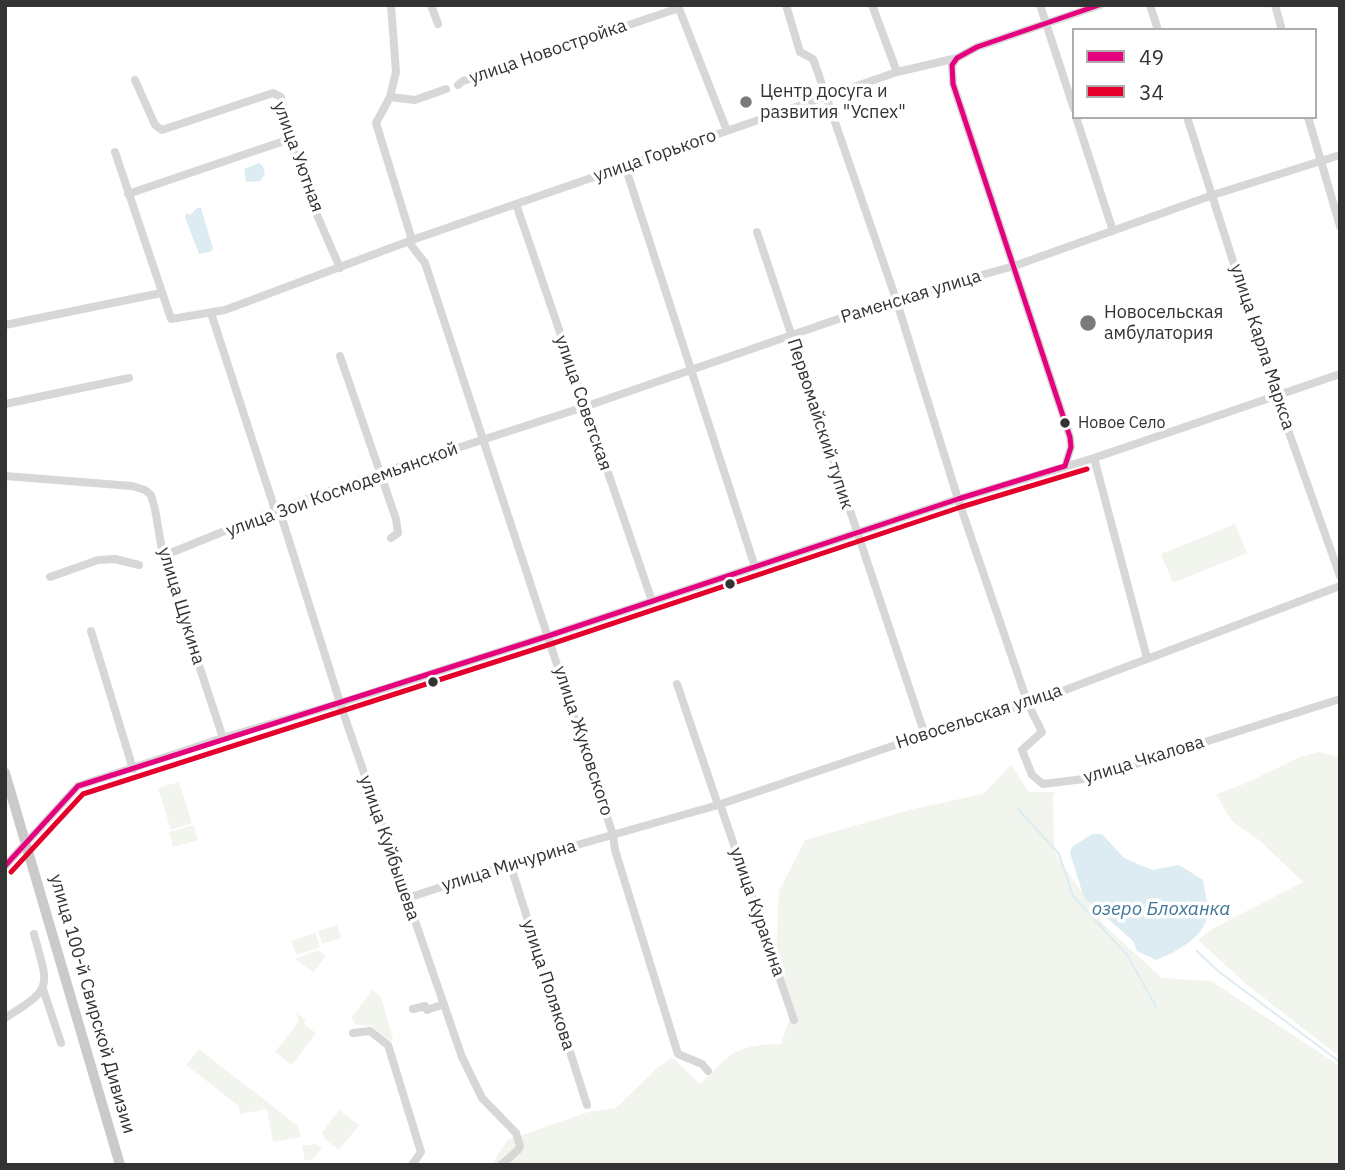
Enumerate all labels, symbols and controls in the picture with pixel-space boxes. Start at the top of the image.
street label: улица Новостройка [466,15,630,89]
legend [1072,28,1317,119]
text: 49 [1139,43,1164,71]
text: 34 [1139,78,1164,106]
place label: Центр досуга и развития "Успех" [760,81,906,124]
marker: Центр досуга и развития "Успех" [738,94,754,110]
street label: улица Уютная [268,99,328,215]
street label: улица Горького [591,125,719,187]
street label: улица Карла Маркса [1225,261,1299,433]
street label: Раменская улица [838,265,984,329]
place label: Новосельская амбулатория [1104,302,1223,344]
marker: Новосельская амбулатория [1078,313,1098,333]
street label: улица Советская [550,333,616,473]
street label: Первомайский тупик [782,336,858,512]
place label: Новое Село [1078,413,1165,433]
marker: Новое Село [1058,416,1072,430]
street label: улица Зои Космодемьянской [223,438,461,542]
street label: улица Щукина [153,545,209,667]
unlabelled marker [723,577,737,591]
street label: улица Жуковского [549,663,617,819]
unlabelled marker [426,675,440,689]
street label: Новосельская улица [893,680,1065,754]
street label: улица Чкалова [1081,731,1207,789]
street label: улица Куйбышева [354,773,424,923]
street label: улица Мичурина [439,835,579,897]
street label: улица Куракина [725,845,789,979]
street label: улица 100-й Свирской Дивизии [45,872,139,1136]
water label: озеро Блоханка [1092,899,1230,921]
street label: улица Полякова [517,917,579,1053]

